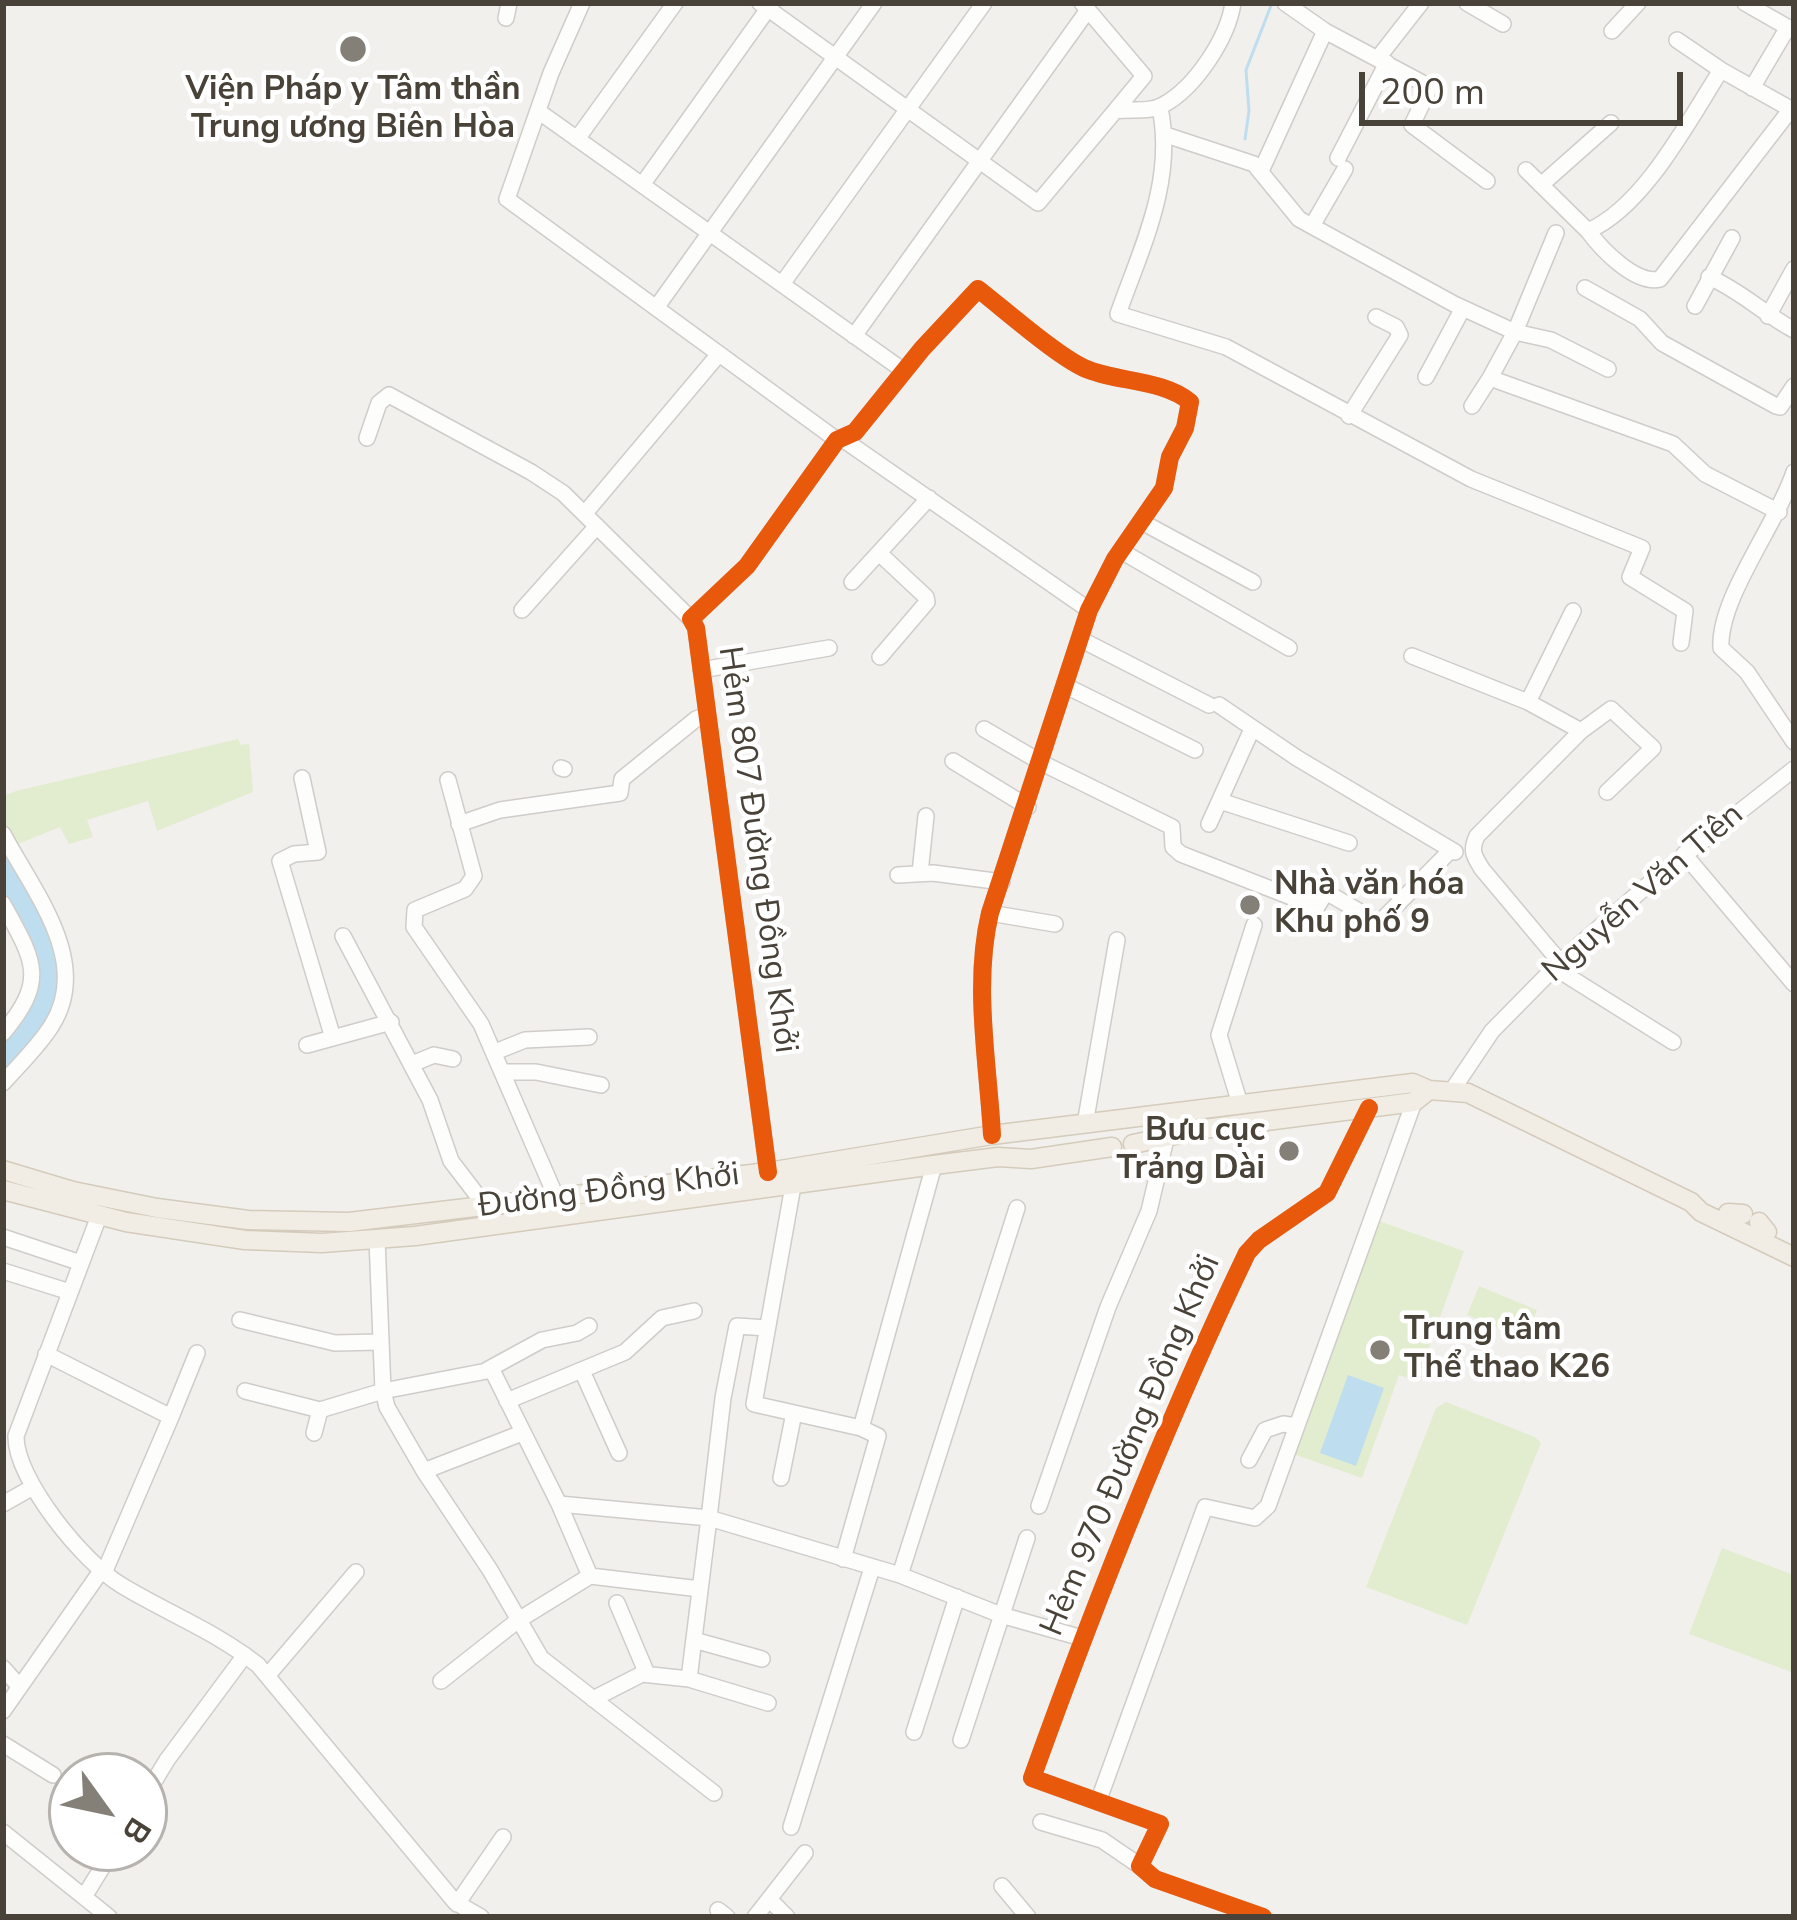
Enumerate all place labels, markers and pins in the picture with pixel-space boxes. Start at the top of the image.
marker: Viện Pháp y Tâm thần Trung ương Biên Hòa [337,33,369,65]
place label: Viện Pháp y Tâm thần Trung ương Biên Hòa [185,71,521,149]
place label: Nhà văn hóa Khu phố 9 [1274,866,1465,944]
marker: Nhà văn hóa Khu phố 9 [1237,892,1263,918]
place label: Bưu cục Trảng Dài [1117,1112,1265,1190]
marker: Bưu cục Trảng Dài [1276,1138,1302,1164]
place label: Trung tâm Thể thao K26 [1404,1311,1610,1389]
marker: Trung tâm Thể thao K26 [1367,1337,1393,1363]

